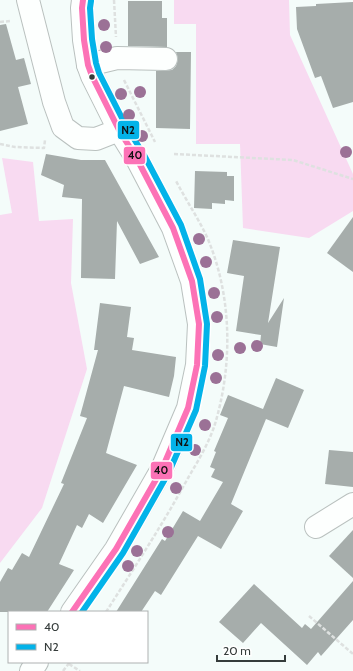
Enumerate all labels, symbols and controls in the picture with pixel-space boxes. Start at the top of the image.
unlabelled marker [87,72,97,82]
line badge: N2 [117,120,140,140]
text: N2 [121,123,135,137]
line badge: 40 [123,146,146,165]
text: 40 [128,148,143,162]
line badge: N2 [170,433,193,452]
text: N2 [175,435,189,449]
line badge: 40 [150,461,173,480]
text: 40 [154,463,169,477]
legend [8,611,148,663]
text: 40 [44,619,59,634]
scale bar [217,637,285,663]
text: N2 [44,639,59,654]
text: 20 m [223,643,251,658]

